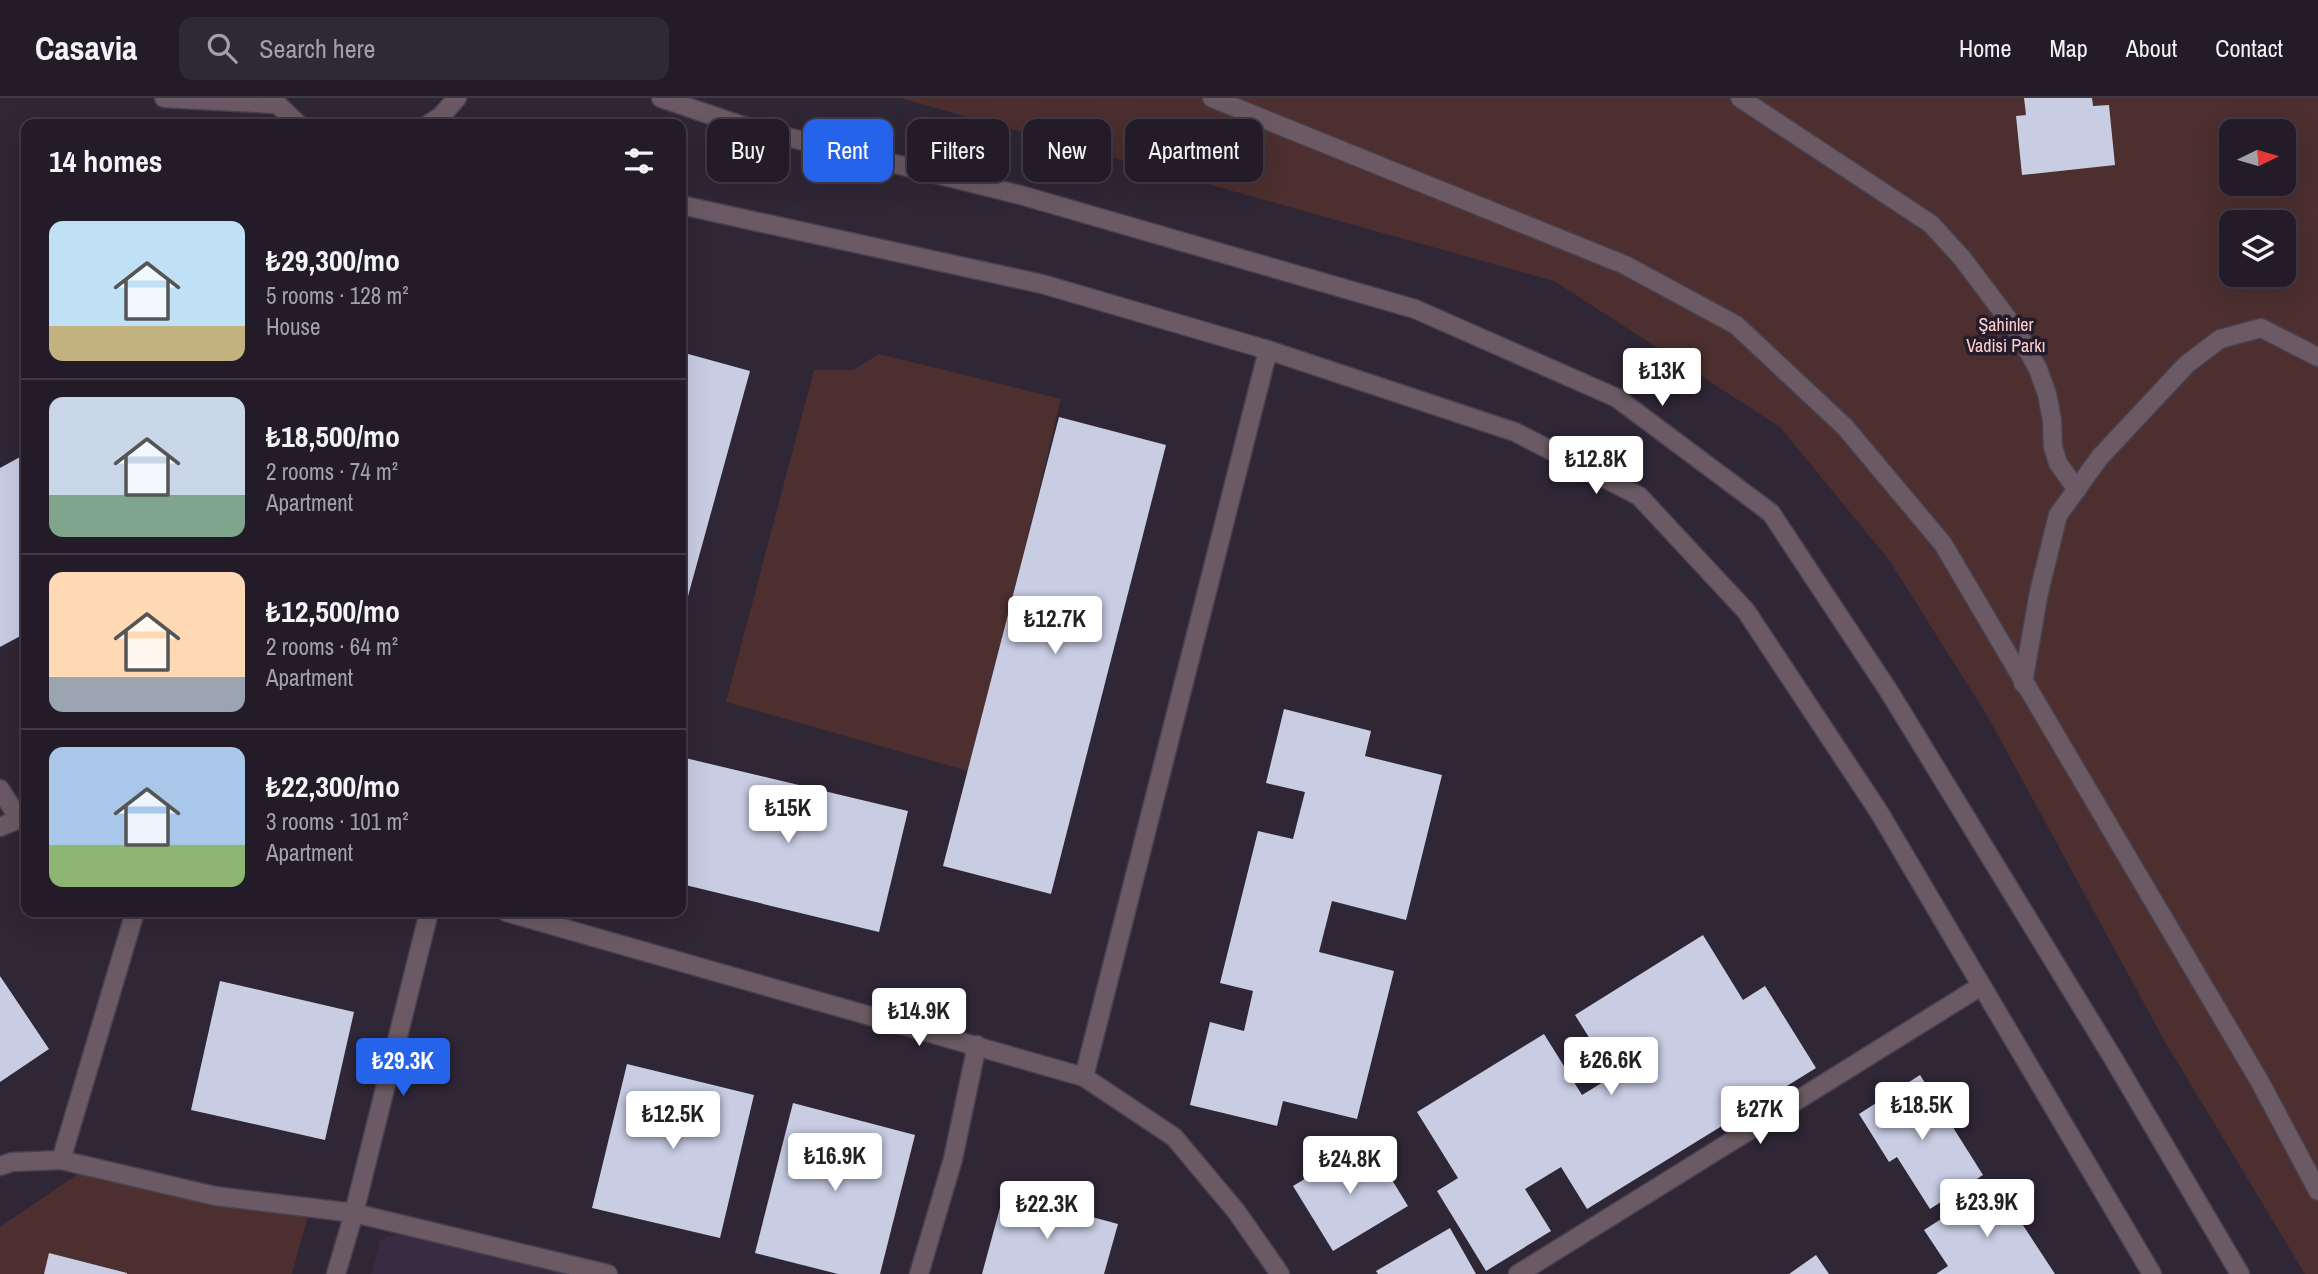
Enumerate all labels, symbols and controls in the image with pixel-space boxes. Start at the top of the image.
search box [179,17,669,80]
text: Casavia [35,26,137,70]
icon: search [203,29,241,67]
text: Search here [259,31,375,66]
text: Home [1959,32,2011,64]
text: Map [2049,32,2088,64]
text: About [2126,32,2177,64]
text: Contact [2215,32,2283,64]
chip: Buy [707,119,789,182]
chip: Rent [803,119,893,182]
chip: Filters [907,119,1009,182]
chip: New [1023,119,1111,182]
chip: Apartment [1125,119,1263,182]
north arrow [2219,119,2296,196]
map controls [2219,119,2296,287]
text: 14 homes [49,141,163,181]
icon: filters [620,142,658,180]
button: layers [2219,210,2296,287]
text: ₺29,300/mo [266,240,400,280]
icon: home [105,249,189,333]
text: 5 rooms · 128 m² [266,280,409,311]
text: House [266,311,321,342]
park label: Şahinler Vadisi Parkı [1966,312,2046,358]
pin: ₺13K [1621,348,1703,408]
text: ₺13K [1639,355,1685,386]
text: ₺18,500/mo [266,416,400,456]
icon: home [105,425,189,509]
pin: ₺12.8K [1539,436,1653,496]
text: ₺12.8K [1565,443,1627,474]
text: 2 rooms · 74 m² [266,456,398,487]
text: Apartment [266,487,353,518]
text: ₺12,500/mo [266,591,400,631]
pin: ₺12.7K [998,596,1112,656]
icon: home [105,600,189,684]
text: ₺12.7K [1024,603,1086,634]
text: 2 rooms · 64 m² [266,631,398,662]
text: Apartment [266,662,353,693]
text: ₺22,300/mo [266,766,400,806]
icon: home [105,775,189,859]
pin: ₺15K [747,786,829,845]
text: ₺15K [765,792,811,823]
text: 3 rooms · 101 m² [266,806,409,837]
text: Apartment [266,837,353,868]
pin: ₺14.9K [862,988,976,1048]
text: ₺14.9K [888,995,950,1026]
pin: ₺29.3K [346,1038,460,1098]
pin: ₺26.6K [1554,1038,1668,1097]
text: ₺26.6K [1580,1044,1642,1075]
text: ₺29.3K [372,1045,434,1076]
pin: ₺18.5K [1865,1082,1979,1142]
pin: ₺27K [1719,1086,1801,1146]
text: ₺18.5K [1891,1089,1953,1120]
pin: ₺12.5K [616,1091,730,1151]
text: ₺27K [1737,1093,1783,1124]
text: ₺12.5K [642,1098,704,1129]
pin: ₺16.9K [778,1134,892,1193]
pin: ₺24.8K [1293,1136,1407,1196]
text: ₺16.9K [804,1140,866,1171]
text: ₺24.8K [1319,1143,1381,1174]
pin: ₺23.9K [1930,1180,2044,1239]
pin: ₺22.3K [990,1182,1104,1241]
text: ₺23.9K [1956,1186,2018,1217]
text: ₺22.3K [1016,1188,1078,1219]

